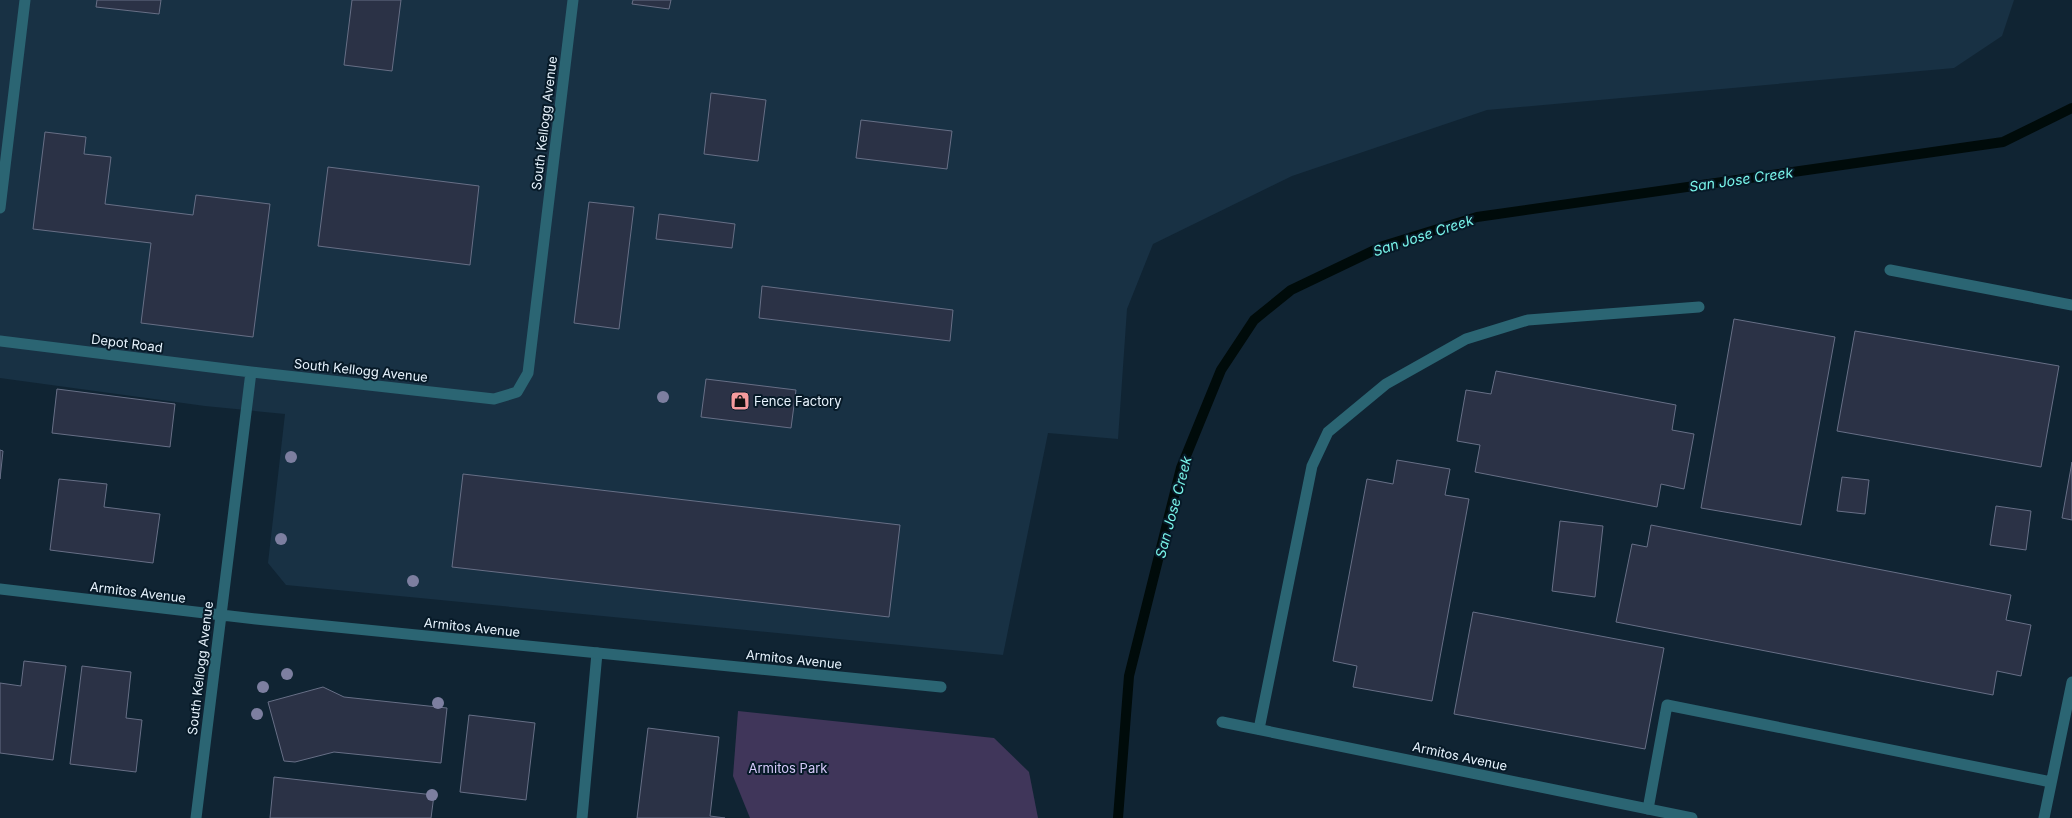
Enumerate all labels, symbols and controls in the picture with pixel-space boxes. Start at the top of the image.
street label: South Kellogg Avenue [528,55,560,191]
water label: San Jose Creek [1688,163,1794,195]
water label: San Jose Creek [1371,211,1476,259]
street label: Depot Road [90,331,164,355]
street label: South Kellogg Avenue [293,355,429,385]
shop icon: Fence Factory [729,390,751,412]
place label: Fence Factory [754,393,842,409]
water label: San Jose Creek [1151,454,1195,560]
street label: Armitos Avenue [89,578,187,606]
street label: South Kellogg Avenue [184,600,216,736]
street label: Armitos Avenue [423,614,521,640]
street label: Armitos Avenue [745,646,843,672]
street label: Armitos Avenue [1411,738,1509,774]
park label: Armitos Park [749,760,827,776]

